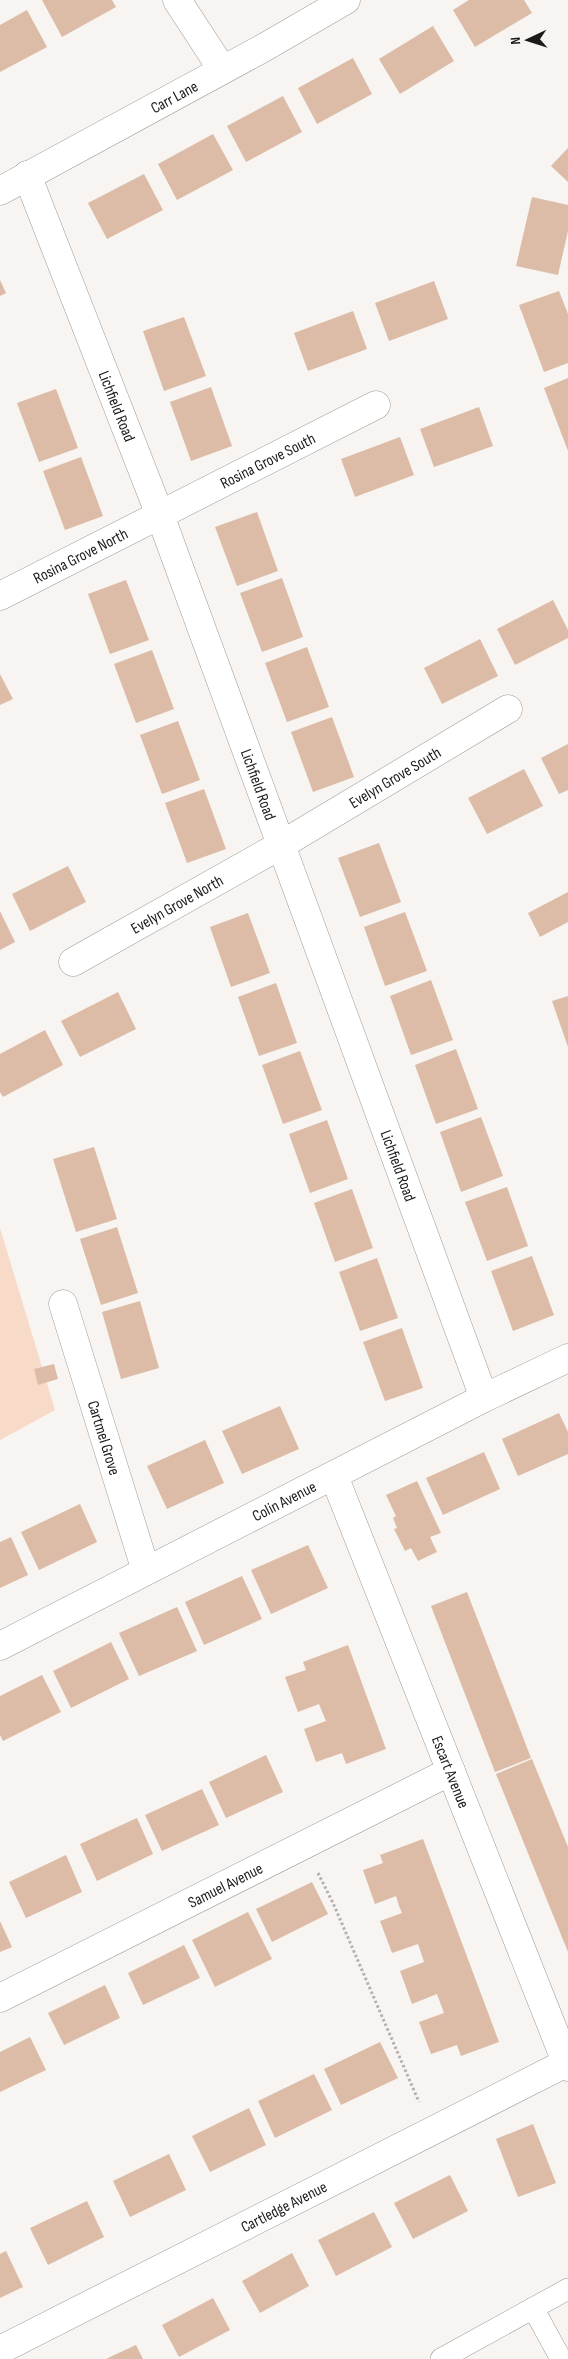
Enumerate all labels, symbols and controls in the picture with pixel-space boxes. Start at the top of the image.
north arrow [503,15,553,65]
text: N [507,37,524,45]
street label: Carr Lane [148,77,202,118]
street label: Lichfield Road [94,368,138,445]
street label: Rosina Grove South [217,429,319,494]
street label: Rosina Grove North [30,525,131,588]
street label: Evelyn Grove South [346,743,445,813]
street label: Lichfield Road [236,747,279,823]
street label: Evelyn Grove North [128,871,227,938]
street label: Lichfield Road [376,1128,419,1204]
street label: Cartmel Grove [83,1399,124,1478]
street label: Colin Avenue [249,1478,320,1526]
street label: Escart Avenue [427,1733,473,1811]
street label: Samuel Avenue [185,1859,266,1913]
street label: Cartledge Avenue [238,2178,330,2237]

